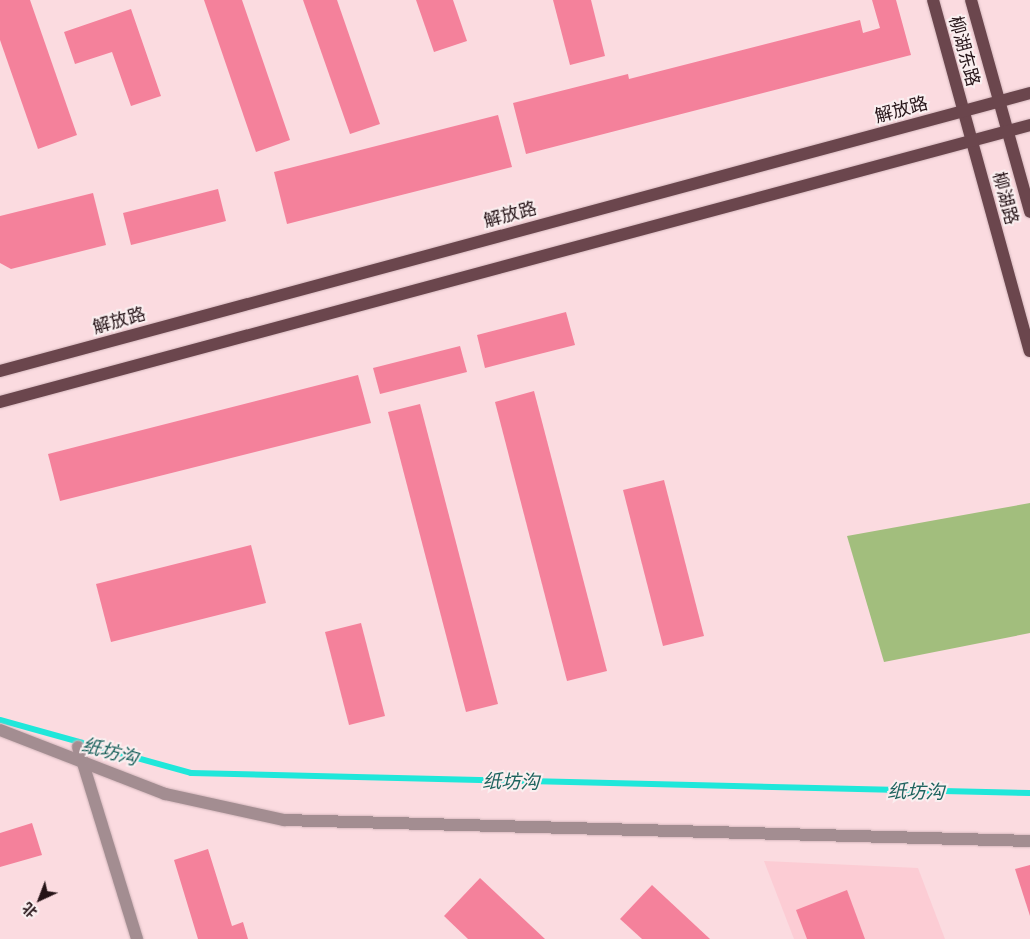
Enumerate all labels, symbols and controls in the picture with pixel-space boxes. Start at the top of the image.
street label: 柳湖东路 [945,13,985,89]
street label: 解放路 [872,92,930,126]
street label: 柳湖路 [989,169,1023,227]
street label: 解放路 [481,197,539,231]
street label: 解放路 [90,302,148,338]
water label: 纸坊沟 [80,733,140,769]
water label: 纸坊沟 [482,769,540,793]
water label: 纸坊沟 [887,779,945,803]
north arrow [15,874,65,924]
text: 北 [18,899,41,922]

